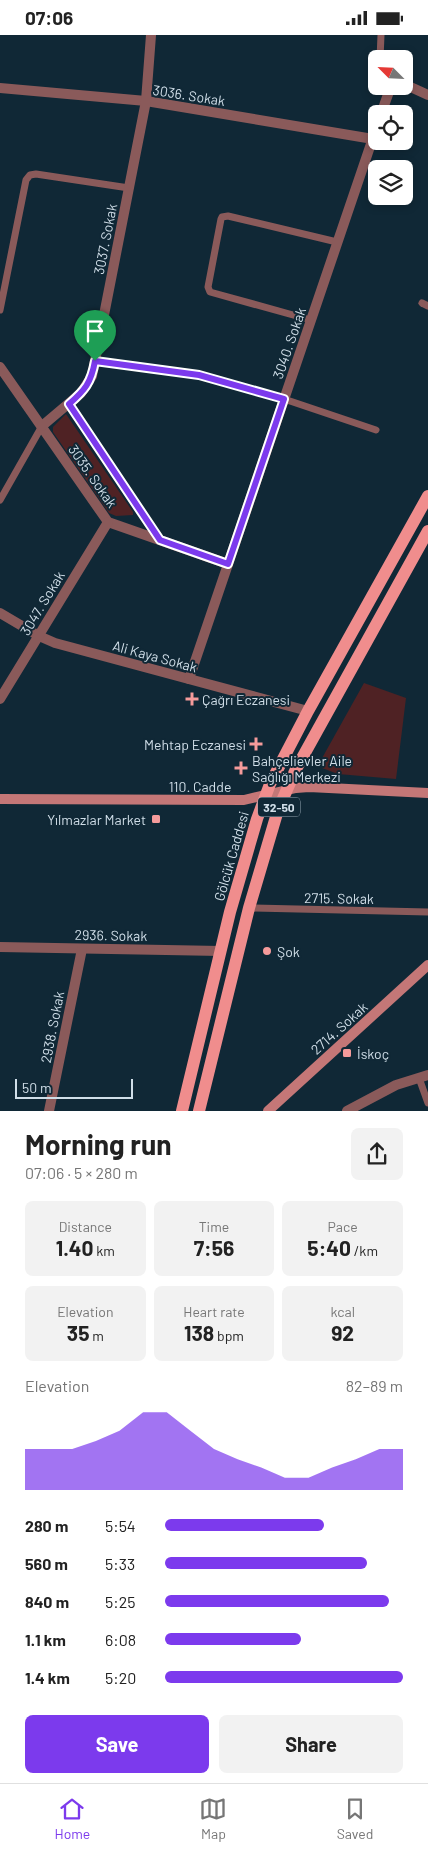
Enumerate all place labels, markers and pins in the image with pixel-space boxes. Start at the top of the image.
pin [74,310,116,361]
place label: Çağrı Eczanesi [202,691,290,708]
marker: Çağrı Eczanesi [186,693,198,705]
place label: Mehtap Eczanesi [144,736,246,753]
marker: Mehtap Eczanesi [250,738,262,750]
place label: Bahçelievler Aile Sağlığı Merkezi [252,752,352,785]
marker: Bahçelievler Aile Sağlığı Merkezi [234,761,248,775]
place label: Yılmazlar Market [47,811,146,828]
marker: Yılmazlar Market [150,813,162,825]
place label: Şok [277,943,300,960]
marker: Şok [261,945,273,957]
place label: İskoç [357,1045,389,1062]
marker: İskoç [341,1047,353,1059]

